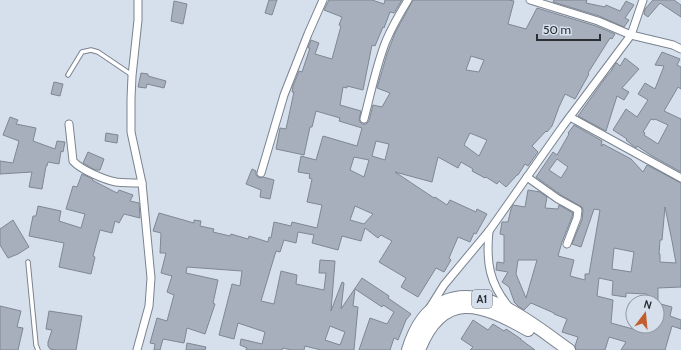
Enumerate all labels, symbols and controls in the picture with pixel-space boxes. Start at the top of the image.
scale bar [537,16,600,42]
text: 50 m [543,22,571,37]
road number: A1 [472,290,492,308]
north arrow [625,294,665,334]
text: N [642,297,653,312]

